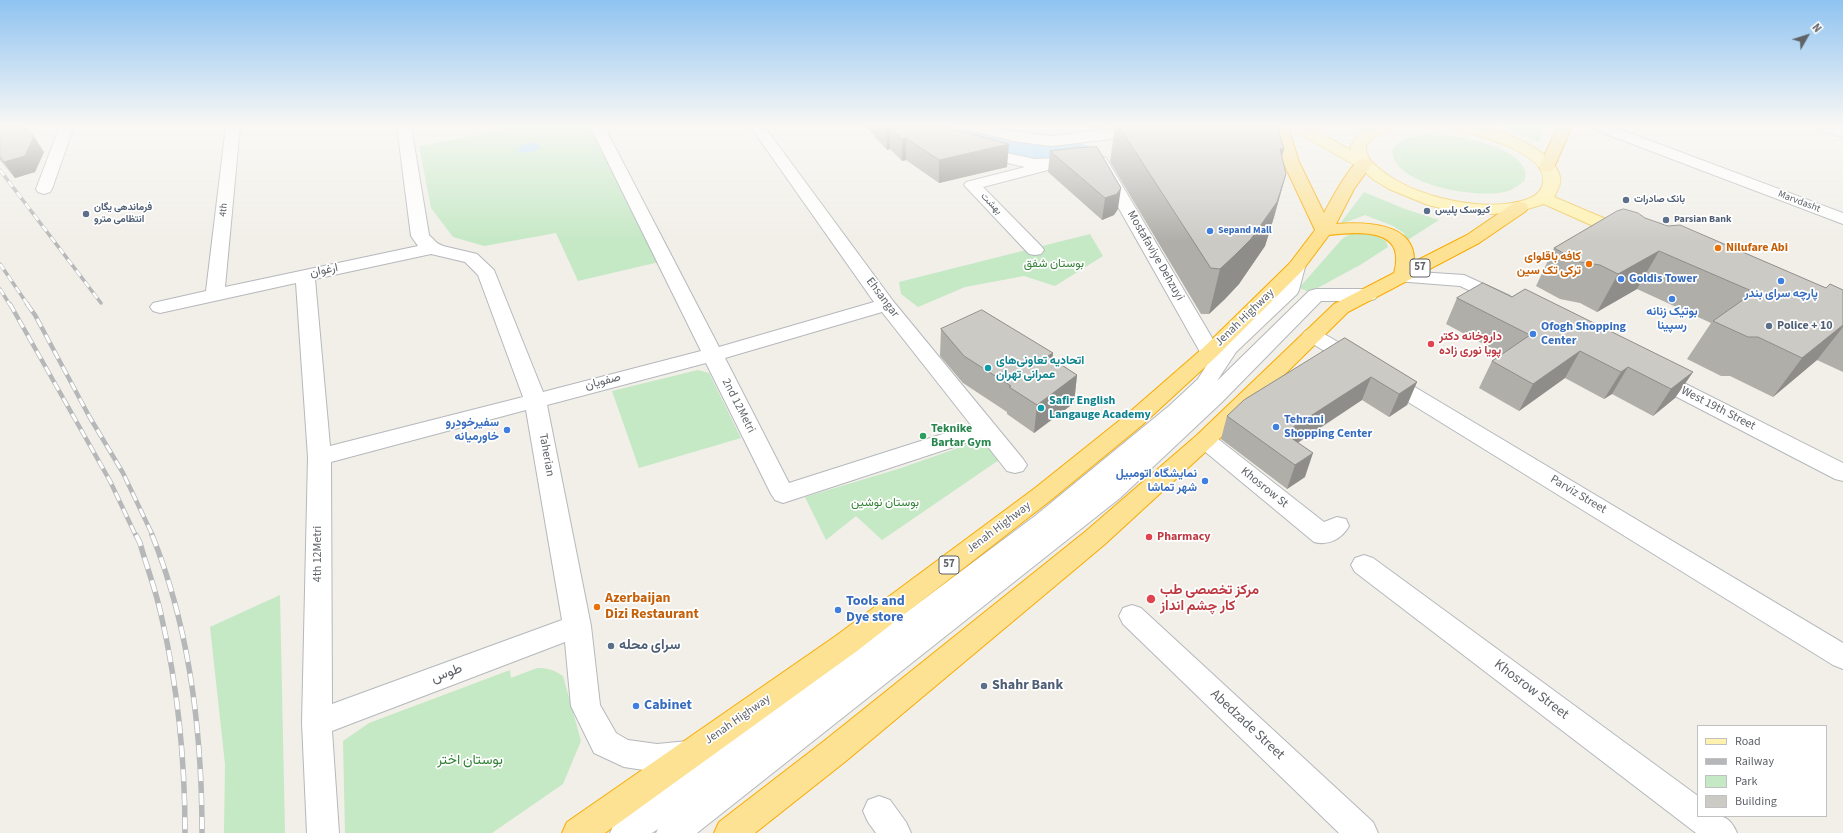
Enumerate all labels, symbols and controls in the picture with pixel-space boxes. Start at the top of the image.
north arrow [1787,16,1827,56]
text: N [1809,21,1825,36]
street label: Marvdasht [1776,188,1822,216]
street label: بهشت [978,191,1004,217]
place label: بانک صادرات [1634,194,1685,206]
marker: بانک صادرات [1621,195,1631,205]
place label: فرماندهی یگان انتظامی مترو [94,202,152,226]
street label: 4th [217,203,231,217]
place label: کیوسک پلیس [1435,205,1490,217]
marker: کیوسک پلیس [1422,206,1432,216]
street label: Mostafaviye Dehzuyi [1123,208,1187,304]
marker: فرماندهی یگان انتظامی مترو [81,209,91,219]
place label: Parsian Bank [1674,214,1731,226]
marker: Parsian Bank [1661,215,1671,225]
place label: Sepand Mall [1218,225,1272,237]
marker: Sepand Mall [1205,226,1215,236]
place label: Nilufare Abi [1726,241,1788,255]
marker: Nilufare Abi [1713,243,1723,253]
place label: کافه باقلوای ترکی تک سین [1517,250,1581,278]
park label: بوستان شفق [1024,257,1084,271]
road number: 57 [1410,259,1430,277]
marker: کافه باقلوای ترکی تک سین [1584,259,1594,269]
street label: ارغوان [309,261,339,281]
place label: Goldis Tower [1629,272,1697,286]
marker: Goldis Tower [1616,274,1626,284]
street label: Ehsangar [862,275,902,321]
marker: پارچه سرای بندر [1776,276,1786,286]
street label: Jenah Highway [1212,286,1278,350]
place label: پارچه سرای بندر [1744,287,1818,301]
marker: بوتیک زنانه رسپینا [1667,294,1677,304]
place label: بوتیک زنانه رسپینا [1646,305,1698,333]
place label: Police + 10 [1777,319,1833,333]
place label: Ofogh Shopping Center [1541,320,1626,348]
marker: Police + 10 [1764,321,1774,331]
marker: Ofogh Shopping Center [1528,329,1538,339]
place label: داروخانه دکتر پویا نوری زاده [1439,330,1502,358]
marker: داروخانه دکتر پویا نوری زاده [1426,339,1436,349]
place label: اتحادیه تعاونی‌های عمرانی تهران [996,354,1084,382]
marker: اتحادیه تعاونی‌های عمرانی تهران [983,363,993,373]
street label: صفویان [584,371,622,393]
street label: 2nd 12Metri [718,376,758,436]
street label: West 19th Street [1678,384,1758,434]
place label: Safir English Langauge Academy [1049,394,1151,422]
marker: Safir English Langauge Academy [1036,403,1046,413]
place label: Tehrani Shopping Center [1284,413,1372,441]
place label: سفیرخودرو خاورمیانه [446,416,499,444]
place label: Teknike Bartar Gym [931,422,991,450]
marker: Tehrani Shopping Center [1271,422,1281,432]
marker: سفیرخودرو خاورمیانه [502,425,512,435]
marker: Teknike Bartar Gym [918,431,928,441]
street label: Taherian [535,432,557,478]
street label: Khosrow St [1237,465,1291,511]
place label: نمایشگاه اتومبیل شهر تماشا [1116,467,1197,495]
street label: Parviz Street [1547,473,1609,517]
marker: نمایشگاه اتومبیل شهر تماشا [1200,476,1210,486]
park label: بوستان نوشین [851,496,919,510]
street label: Jenah Highway [964,499,1034,557]
street label: 4th 12Metri [311,526,325,582]
place label: Pharmacy [1157,530,1211,544]
marker: Pharmacy [1144,532,1154,542]
road number: 57 [939,556,959,574]
place label: مرکز تخصصی طب کار چشم انداز [1160,583,1259,616]
place label: Azerbaijan Dizi Restaurant [605,591,699,624]
marker: مرکز تخصصی طب کار چشم انداز [1145,593,1157,605]
place label: Tools and Dye store [846,594,905,626]
marker: Azerbaijan Dizi Restaurant [592,602,602,612]
marker: Tools and Dye store [833,605,843,615]
place label: سرای محله [619,638,680,654]
marker: سرای محله [606,641,616,651]
street label: Khosrow Street [1490,656,1572,724]
street label: طوس [429,661,465,687]
place label: Shahr Bank [992,678,1063,694]
marker: Shahr Bank [979,681,989,691]
street label: Abedzade Street [1206,686,1288,764]
street label: Jenah Highway [702,692,774,748]
place label: Cabinet [644,698,692,714]
marker: Cabinet [631,701,641,711]
legend [1697,725,1827,817]
text: Road [1735,733,1761,750]
park label: بوستان اختر [437,753,503,769]
text: Railway [1735,753,1774,770]
text: Park [1735,773,1757,790]
text: Building [1735,793,1777,810]

